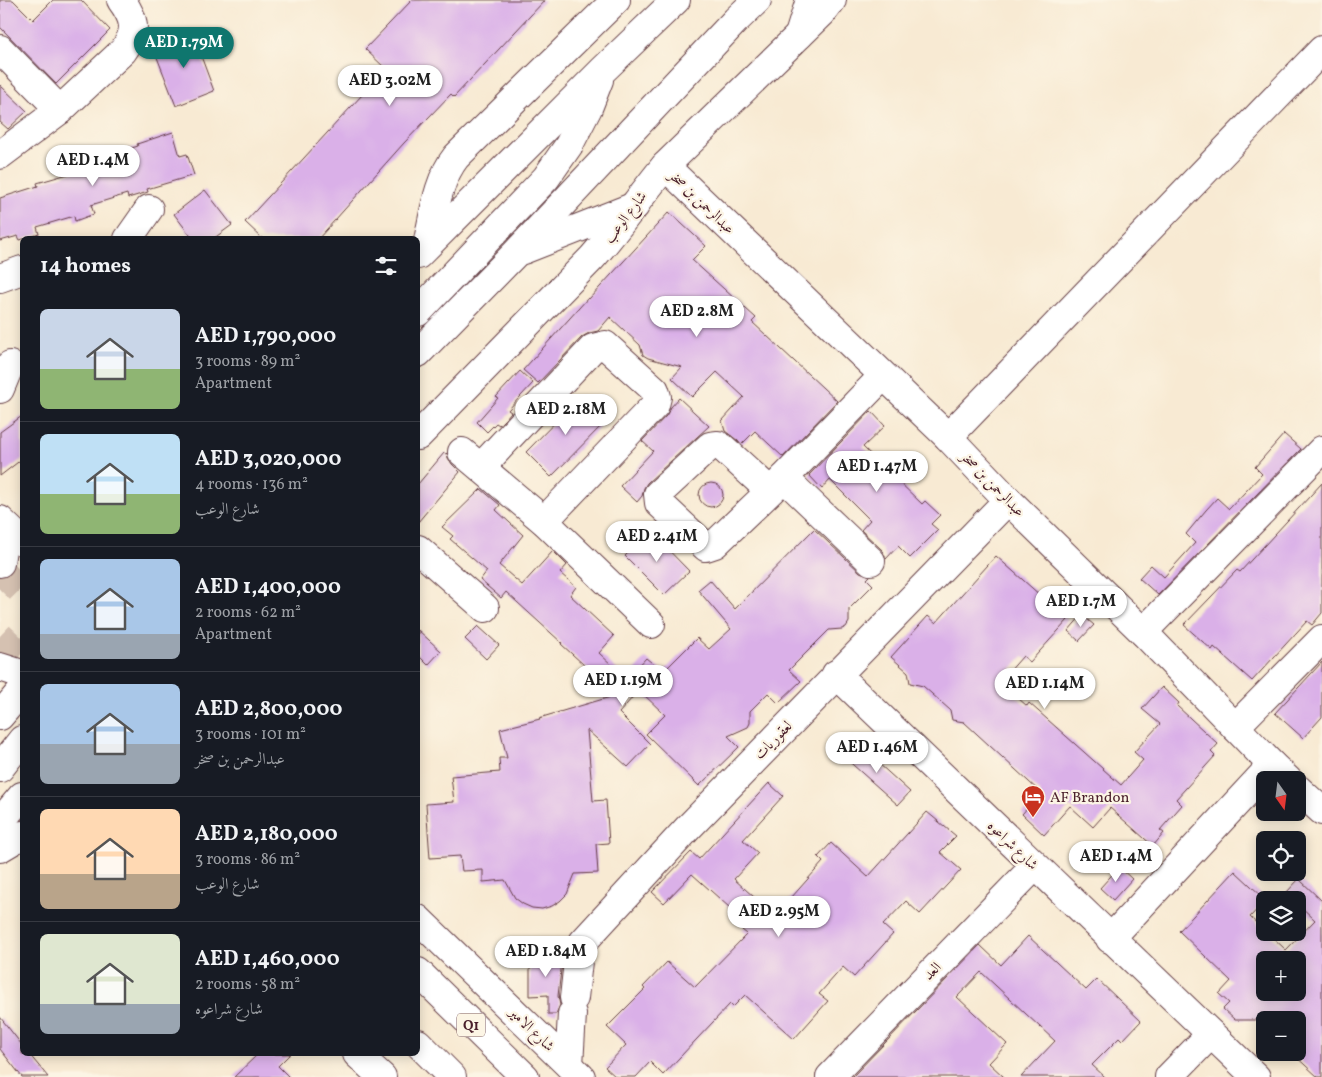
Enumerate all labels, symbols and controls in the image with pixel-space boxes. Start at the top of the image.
pin: AED 1.79M [127,27,241,69]
text: AED 1.79M [145,32,223,54]
pin: AED 3.02M [333,64,447,107]
text: AED 3.02M [349,70,431,92]
pin: AED 1.4M [41,144,145,187]
text: AED 1.4M [57,150,129,172]
street label: عبدالرحمن بن صخر [662,165,739,240]
street label: شارع الوعب [600,187,654,249]
text: 14 homes [40,252,131,281]
icon: filters [372,252,400,280]
pin: AED 2.8M [645,296,749,338]
text: AED 2.8M [660,301,734,323]
text: AED 1,790,000 [195,322,336,351]
icon: home [80,329,140,389]
text: 3 rooms · 89 m² [195,351,300,373]
text: Apartment [195,373,272,395]
pin: AED 2.18M [509,394,623,436]
text: AED 2.18M [526,399,606,421]
text: AED 3,020,000 [195,445,341,474]
street label: عبدالرحمن بن صخر [954,446,1029,523]
pin: AED 1.47M [820,450,934,493]
icon: home [80,454,140,514]
text: AED 1.47M [837,456,917,478]
text: 4 rooms · 136 m² [195,474,308,496]
text: شارع الوعب [195,499,260,521]
pin: AED 2.41M [600,520,714,563]
text: AED 2.41M [617,526,697,548]
text: AED 1,400,000 [195,573,341,602]
icon: home [80,579,140,639]
pin: AED 1.7M [1029,586,1133,628]
text: AED 1.7M [1046,591,1116,613]
text: 2 rooms · 62 m² [195,602,301,624]
text: Apartment [195,624,272,646]
pin: AED 1.19M [566,664,680,707]
pin: AED 1.14M [988,668,1102,710]
text: AED 1.19M [584,670,662,692]
text: AED 1.14M [1006,673,1084,695]
text: AED 2,800,000 [195,695,342,724]
icon: home [80,704,140,764]
street label: لعقوريات [750,717,798,765]
text: 3 rooms · 101 m² [195,724,306,746]
pin: AED 1.46M [820,732,934,774]
text: AED 1.46M [836,737,918,759]
text: عبدالرحمن بن صخر [195,749,285,771]
north arrow [1256,771,1306,821]
map controls [1256,771,1306,1061]
hotel icon: AF Brandon [1020,784,1046,818]
place label: AF Brandon [1050,788,1129,809]
street label: شارع شراعوه [981,816,1042,876]
text: AED 2,180,000 [195,820,338,849]
icon: home [80,829,140,889]
button: locate [1256,831,1306,881]
pin: AED 1.4M [1064,840,1168,883]
text: AED 1.4M [1080,846,1152,868]
text: 3 rooms · 86 m² [195,849,300,871]
text: شارع الوعب [195,874,260,896]
button: layers [1256,891,1306,941]
pin: AED 2.95M [722,896,836,938]
text: AED 2.95M [738,901,820,923]
pin: AED 1.84M [489,936,603,978]
text: AED 1.84M [506,941,586,963]
text: AED 1,460,000 [195,945,340,974]
button: + [1256,951,1306,1001]
icon: home [80,954,140,1014]
street label: العد [919,958,947,986]
text: 2 rooms · 58 m² [195,974,300,996]
text: شارع شراعوه [195,999,263,1021]
street label: شارع الامير [501,1002,558,1058]
button: − [1256,1011,1306,1061]
road number: Q1 [457,1014,485,1036]

